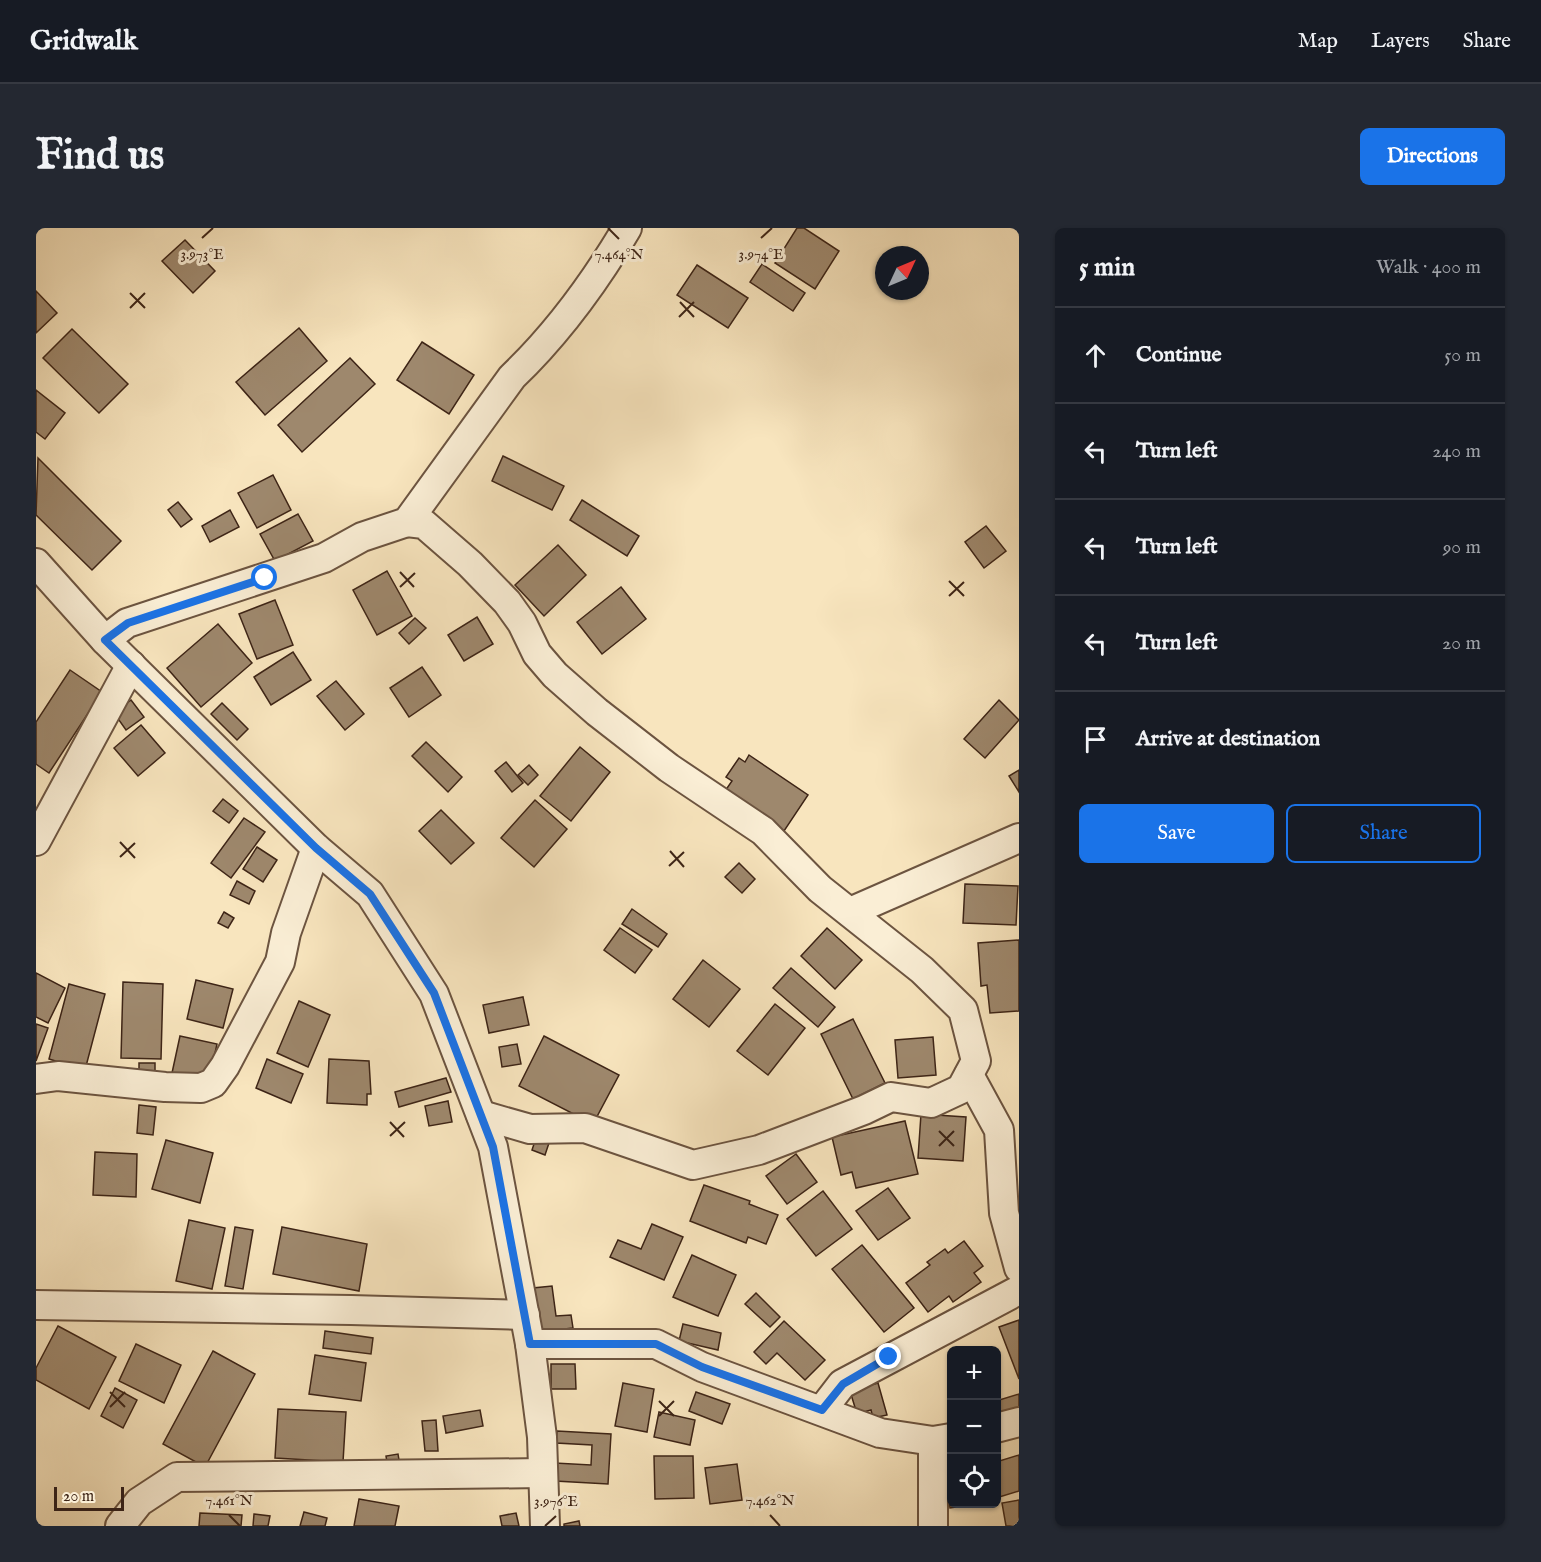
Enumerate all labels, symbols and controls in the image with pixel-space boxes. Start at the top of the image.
text: Gridwalk [30,24,138,59]
text: Map [1298,28,1338,55]
text: Layers [1371,28,1430,55]
text: Share [1463,28,1511,55]
button: Directions [1360,128,1505,185]
text: Find us [36,130,164,183]
text: 3.973°E [180,245,224,264]
text: 7.464°N [594,245,644,264]
text: 3.974°E [739,245,783,264]
north arrow [875,246,929,300]
text: 5 min [1079,251,1135,284]
text: Walk · 400 m [1376,255,1481,280]
icon: ahead [1079,339,1112,372]
text: Continue [1136,341,1222,369]
text: 50 m [1444,343,1481,368]
icon: left [1079,435,1112,468]
text: Turn left [1136,437,1218,465]
text: 240 m [1432,439,1481,464]
icon: left [1079,531,1112,564]
text: Turn left [1136,533,1218,561]
text: 90 m [1443,535,1481,560]
route start [251,564,277,590]
icon: left [1079,627,1112,660]
text: Turn left [1136,629,1218,657]
text: 20 m [1442,631,1481,656]
icon: arrive [1079,723,1112,756]
text: Arrive at destination [1136,725,1320,753]
button: Save [1079,804,1274,863]
button: Share [1286,804,1481,863]
route end [875,1343,901,1369]
map controls [947,1346,1001,1508]
button: + [947,1346,1001,1400]
button: − [947,1400,1001,1454]
button: locate [947,1454,1001,1508]
scale bar [54,1484,124,1512]
text: 20 m [63,1487,94,1507]
text: 7.461°N [205,1491,253,1510]
text: 7.462°N [746,1491,794,1510]
text: 3.976°E [534,1492,578,1511]

